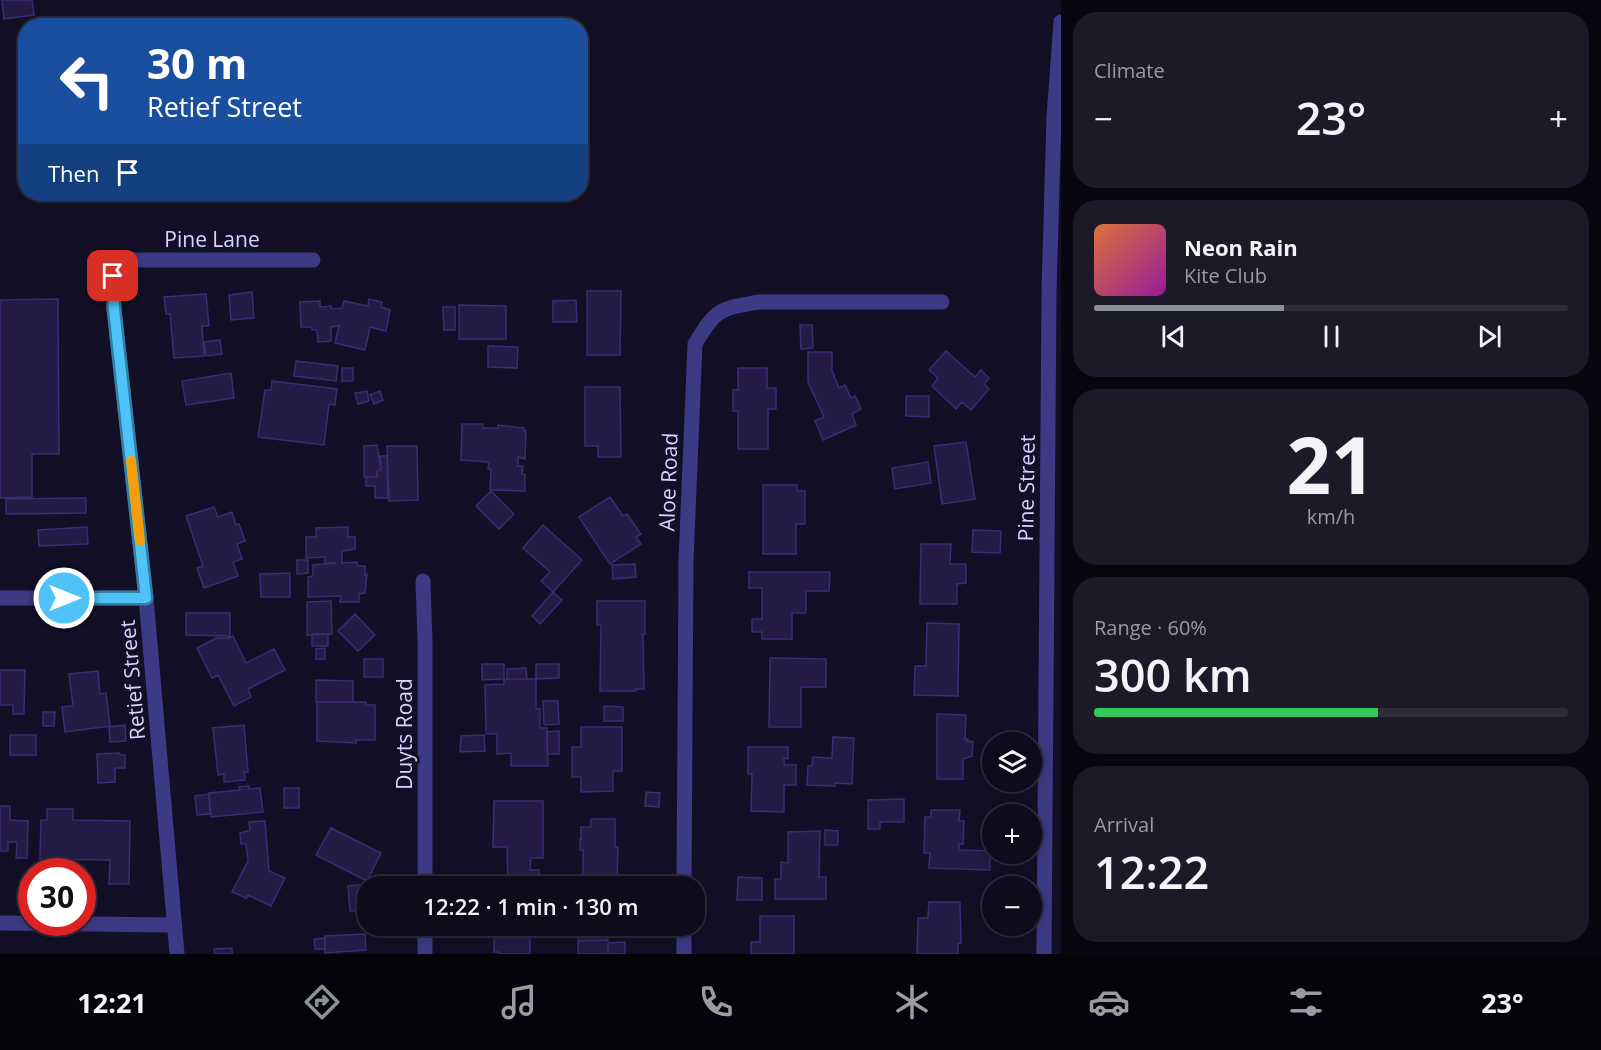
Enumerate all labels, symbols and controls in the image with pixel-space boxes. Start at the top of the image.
text: 30 m [147,34,247,91]
icon: left [48,42,126,120]
text: Climate [1094,57,1165,84]
text: 23° [1296,87,1366,148]
text: Retief Street [147,88,302,125]
text: − [1094,96,1113,141]
text: + [1549,96,1568,141]
icon: arrive [111,156,144,189]
text: Then [48,158,99,188]
street label: Pine Lane [164,225,260,253]
text: Neon Rain [1184,232,1298,262]
pin [87,250,138,301]
icon: arrive [96,259,129,292]
text: Kite Club [1184,262,1267,289]
icon: previous [1157,320,1190,353]
icon: pause [1315,320,1348,353]
icon: next [1473,320,1506,353]
text: 21 [1286,411,1376,517]
street label: Aloe Road [652,432,684,532]
street label: Pine Street [1011,434,1041,542]
text: km/h [1307,503,1355,530]
position arrow [32,566,96,630]
text: Range · 60% [1094,614,1207,641]
street label: Retief Street [113,619,151,741]
text: 300 km [1094,644,1252,705]
street label: Duyts Road [390,678,418,790]
map controls [982,732,1042,936]
button: layers [982,732,1042,792]
button: + [982,804,1042,864]
text: Arrival [1094,811,1154,838]
text: 12:22 [1094,841,1209,902]
speed limit sign: 30 [18,858,96,936]
button: − [982,876,1042,936]
text: 12:22 · 1 min · 130 m [423,891,639,921]
icon: directions [301,981,343,1023]
icon: music [498,981,540,1023]
icon: phone [695,981,737,1023]
icon: climate [891,981,933,1023]
icon: car [1088,981,1130,1023]
icon: filters [1285,981,1327,1023]
text: 12:21 [77,984,147,1021]
text: 23° [1481,984,1524,1021]

